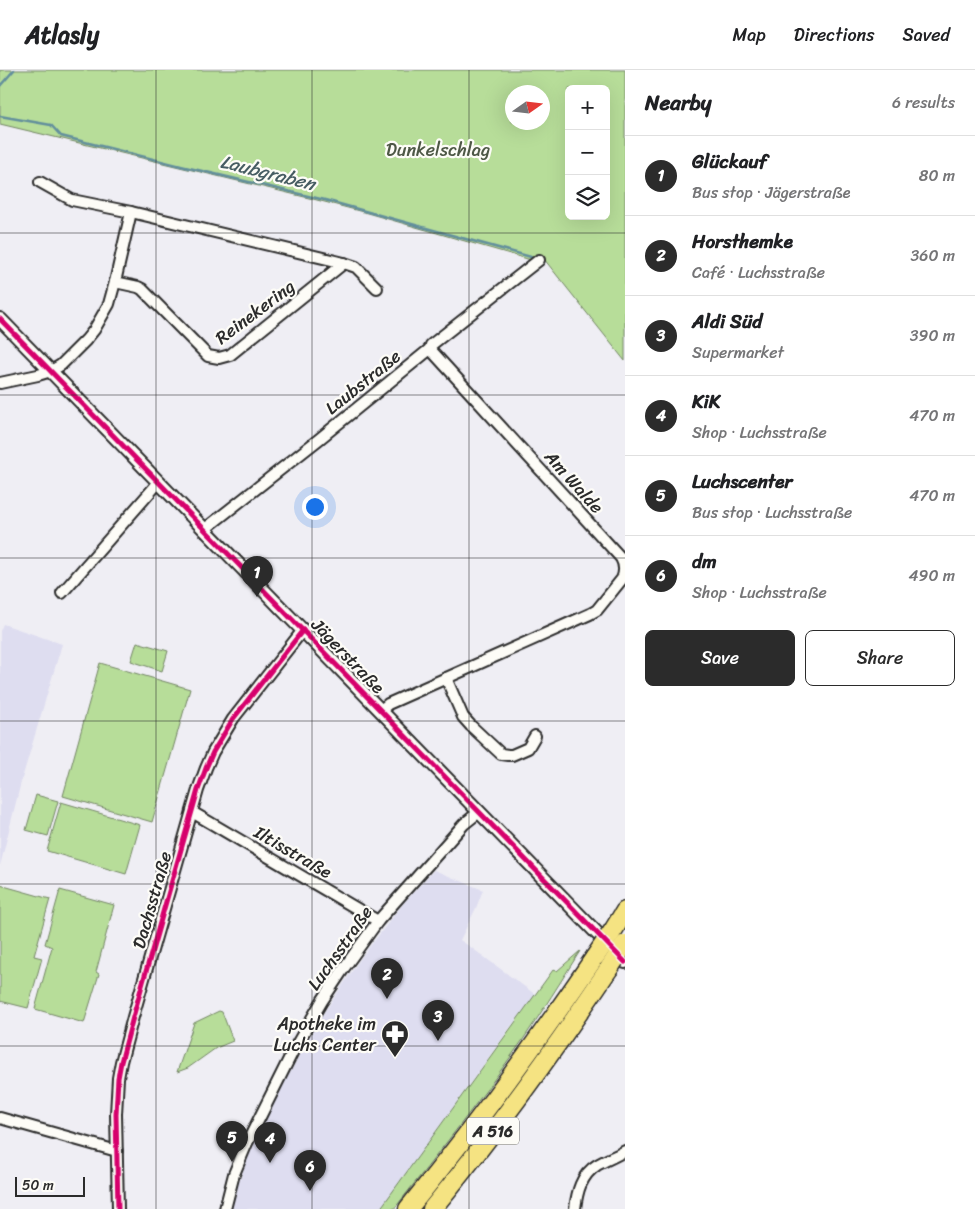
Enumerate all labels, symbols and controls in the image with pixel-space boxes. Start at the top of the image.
text: Atlasly [25,14,99,56]
text: Map [733,19,766,51]
text: Directions [794,19,875,51]
text: Saved [903,19,950,51]
text: Nearby [645,84,711,122]
north arrow [505,85,550,130]
map controls [565,85,610,220]
button: + [565,85,610,130]
text: 6 results [892,88,955,117]
button: − [565,130,610,175]
park label: Dunkelschlag [386,134,490,166]
water label: Laubgraben [217,145,320,201]
text: Glückauf [692,145,767,178]
text: 1 [658,161,664,190]
text: 80 m [919,161,955,190]
button: layers [565,175,610,220]
text: Bus stop · Jägerstraße [692,178,850,207]
text: Horsthemke [692,225,793,258]
text: 2 [656,241,666,270]
text: 360 m [911,241,955,270]
text: Café · Luchsstraße [692,258,825,287]
street label: Reinekering [208,271,302,353]
text: Aldi Süd [692,305,762,338]
text: 3 [657,321,665,350]
text: 390 m [910,321,955,350]
text: Supermarket [692,338,784,367]
street label: Laubstraße [318,341,408,423]
text: KiK [692,385,720,418]
text: 4 [656,401,666,430]
text: 470 m [909,401,955,430]
text: Shop · Luchsstraße [692,418,827,447]
street label: Am Walde [536,442,612,521]
text: Luchscenter [692,465,792,498]
text: 5 [656,481,666,510]
text: 470 m [909,481,955,510]
your location [302,494,328,520]
text: Bus stop · Luchsstraße [692,498,852,527]
text: dm [692,545,717,578]
pin: 1 [241,556,273,597]
text: 6 [656,561,666,590]
text: 490 m [909,561,955,590]
text: Shop · Luchsstraße [692,578,827,607]
street label: Jägerstraße [302,610,393,702]
button: Save [645,630,795,686]
button: Share [805,630,955,686]
street label: Iltisstraße [247,816,339,888]
street label: Dachsstraße [123,848,181,952]
street label: Luchsstraße [299,899,381,997]
pin: 2 [371,958,403,999]
pin: 3 [422,1000,454,1041]
place label: Apotheke im Luchs Center [273,1008,378,1061]
pharmacy icon: Apotheke im Luchs Center [380,1019,410,1058]
road number: A 516 [467,1118,519,1144]
pin: 5 [216,1121,248,1162]
pin: 4 [254,1122,286,1163]
pin: 6 [294,1150,326,1191]
text: 50 m [22,1173,54,1198]
scale bar [15,1174,85,1197]

